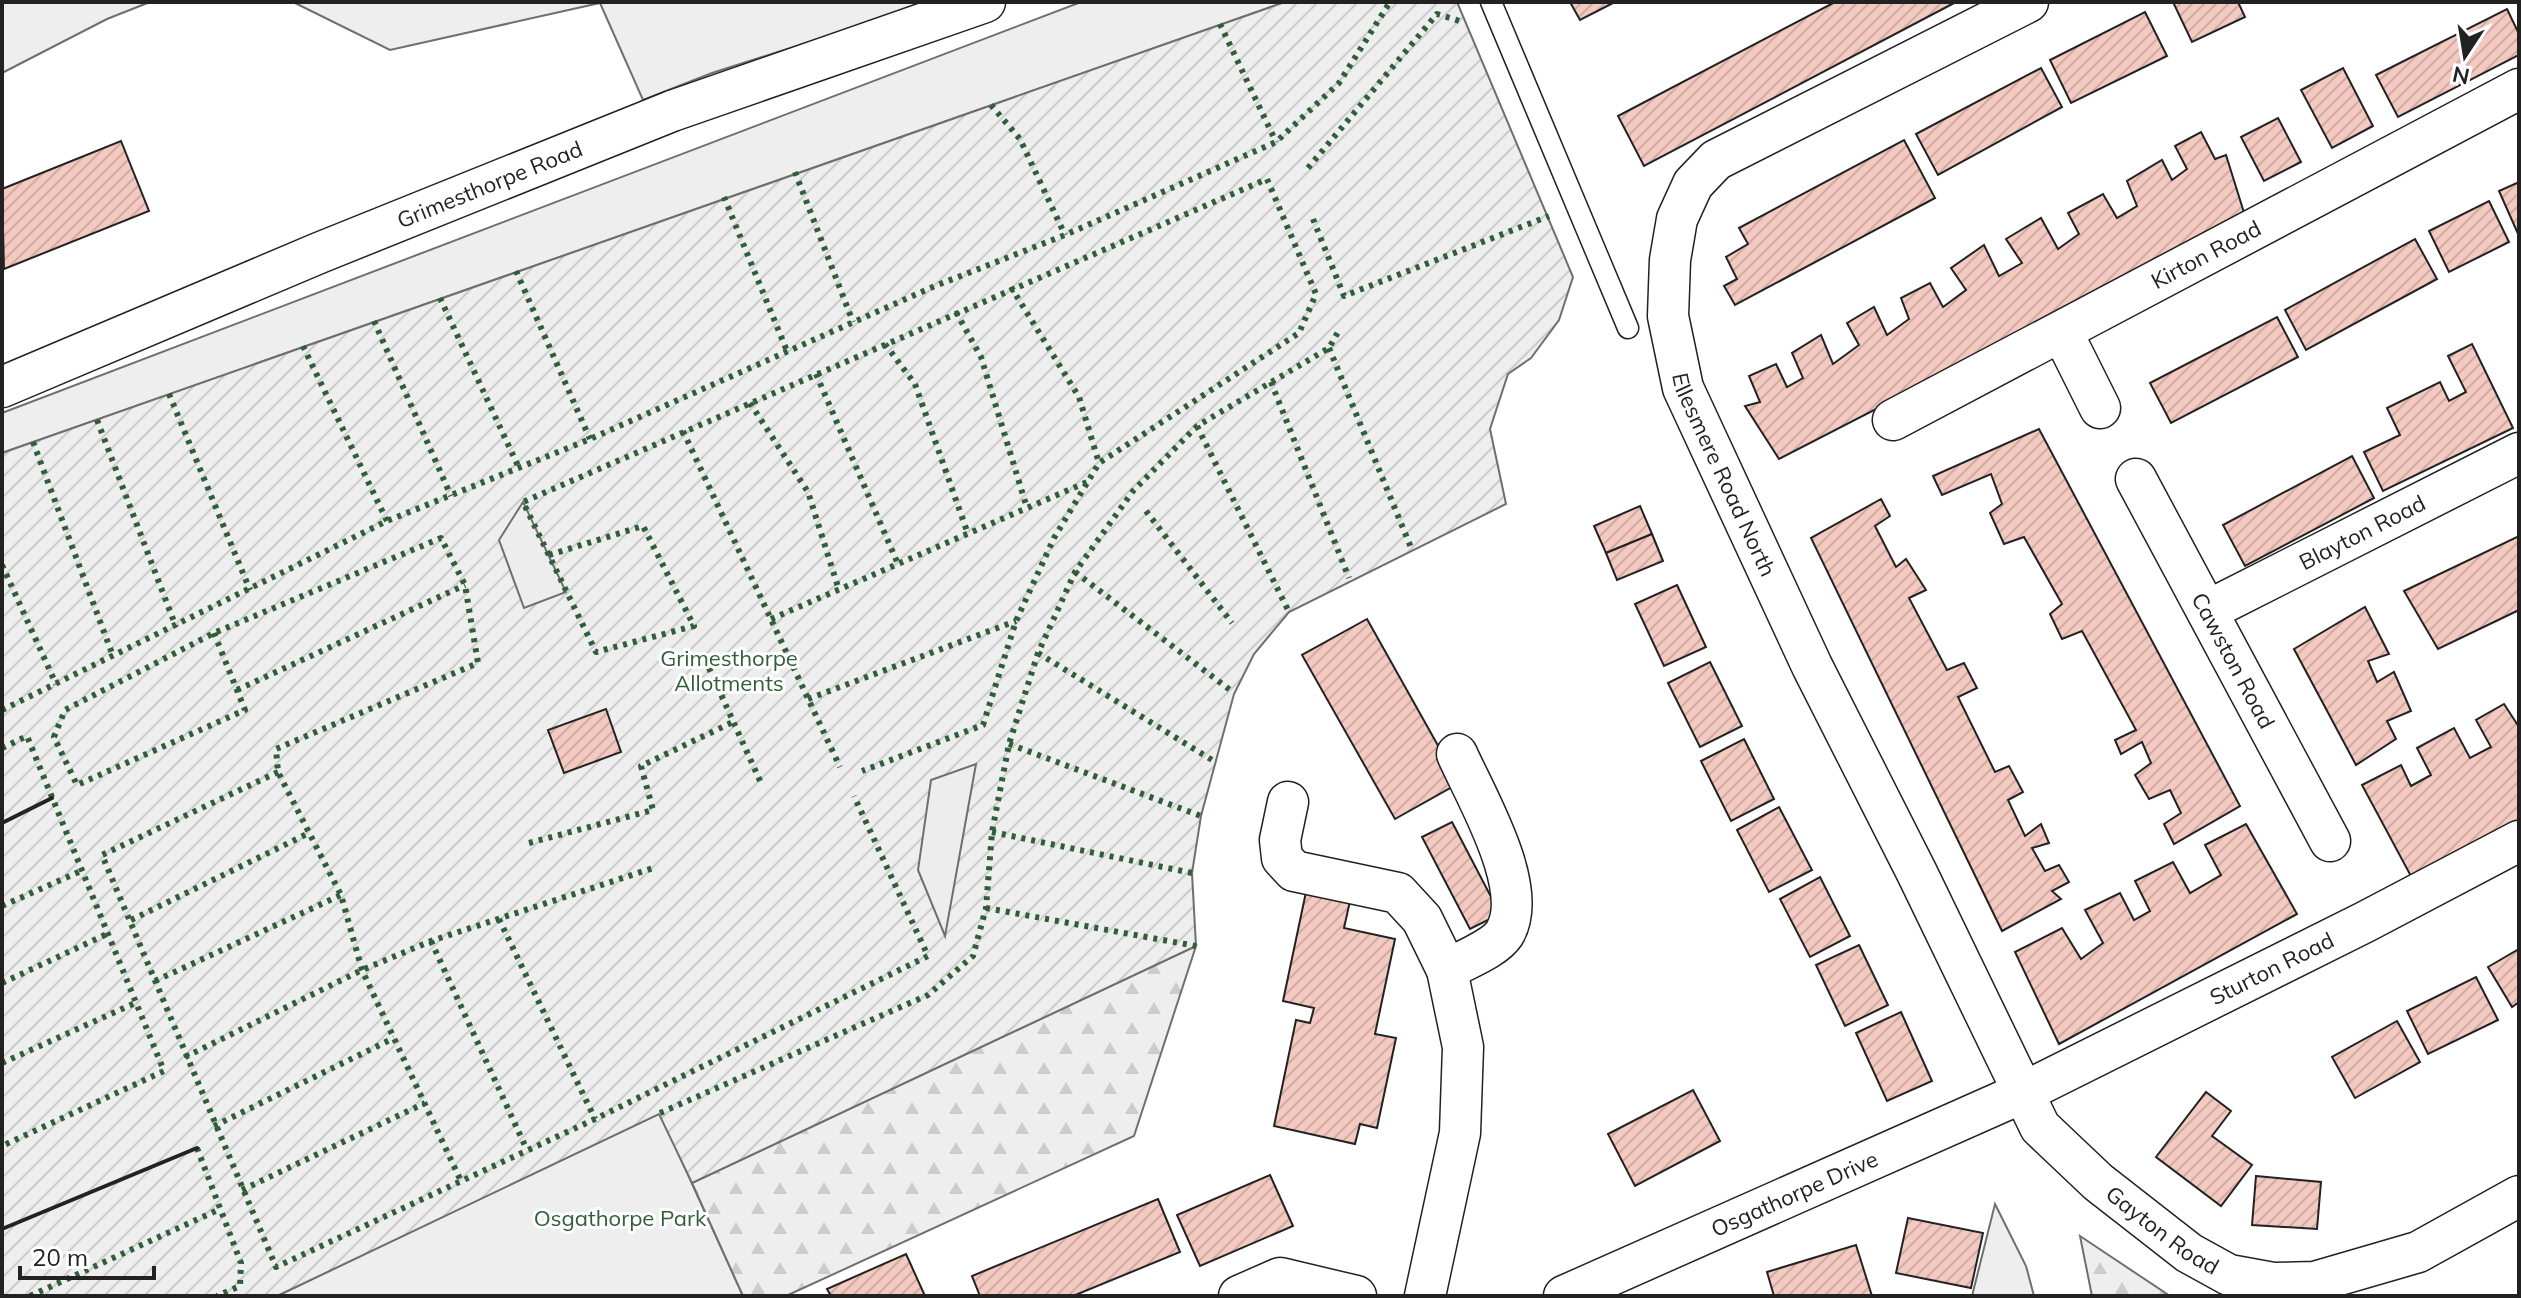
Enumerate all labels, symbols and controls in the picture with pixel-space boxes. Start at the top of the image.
north arrow [2425,16,2505,96]
text: N [2450,60,2472,91]
street label: Grimesthorpe Road [393,135,586,234]
street label: Kirton Road [2146,214,2266,295]
street label: Ellesmere Road North [1666,370,1782,581]
street label: Blayton Road [2294,489,2430,576]
street label: Cawston Road [2185,588,2281,733]
park label: Grimesthorpe Allotments [660,644,798,697]
street label: Sturton Road [2205,926,2339,1011]
street label: Osgathorpe Drive [1707,1145,1882,1243]
street label: Gayton Road [2100,1179,2224,1281]
park label: Osgathorpe Park [534,1204,707,1232]
scale bar [20,1230,154,1280]
text: 20 m [32,1242,88,1272]

